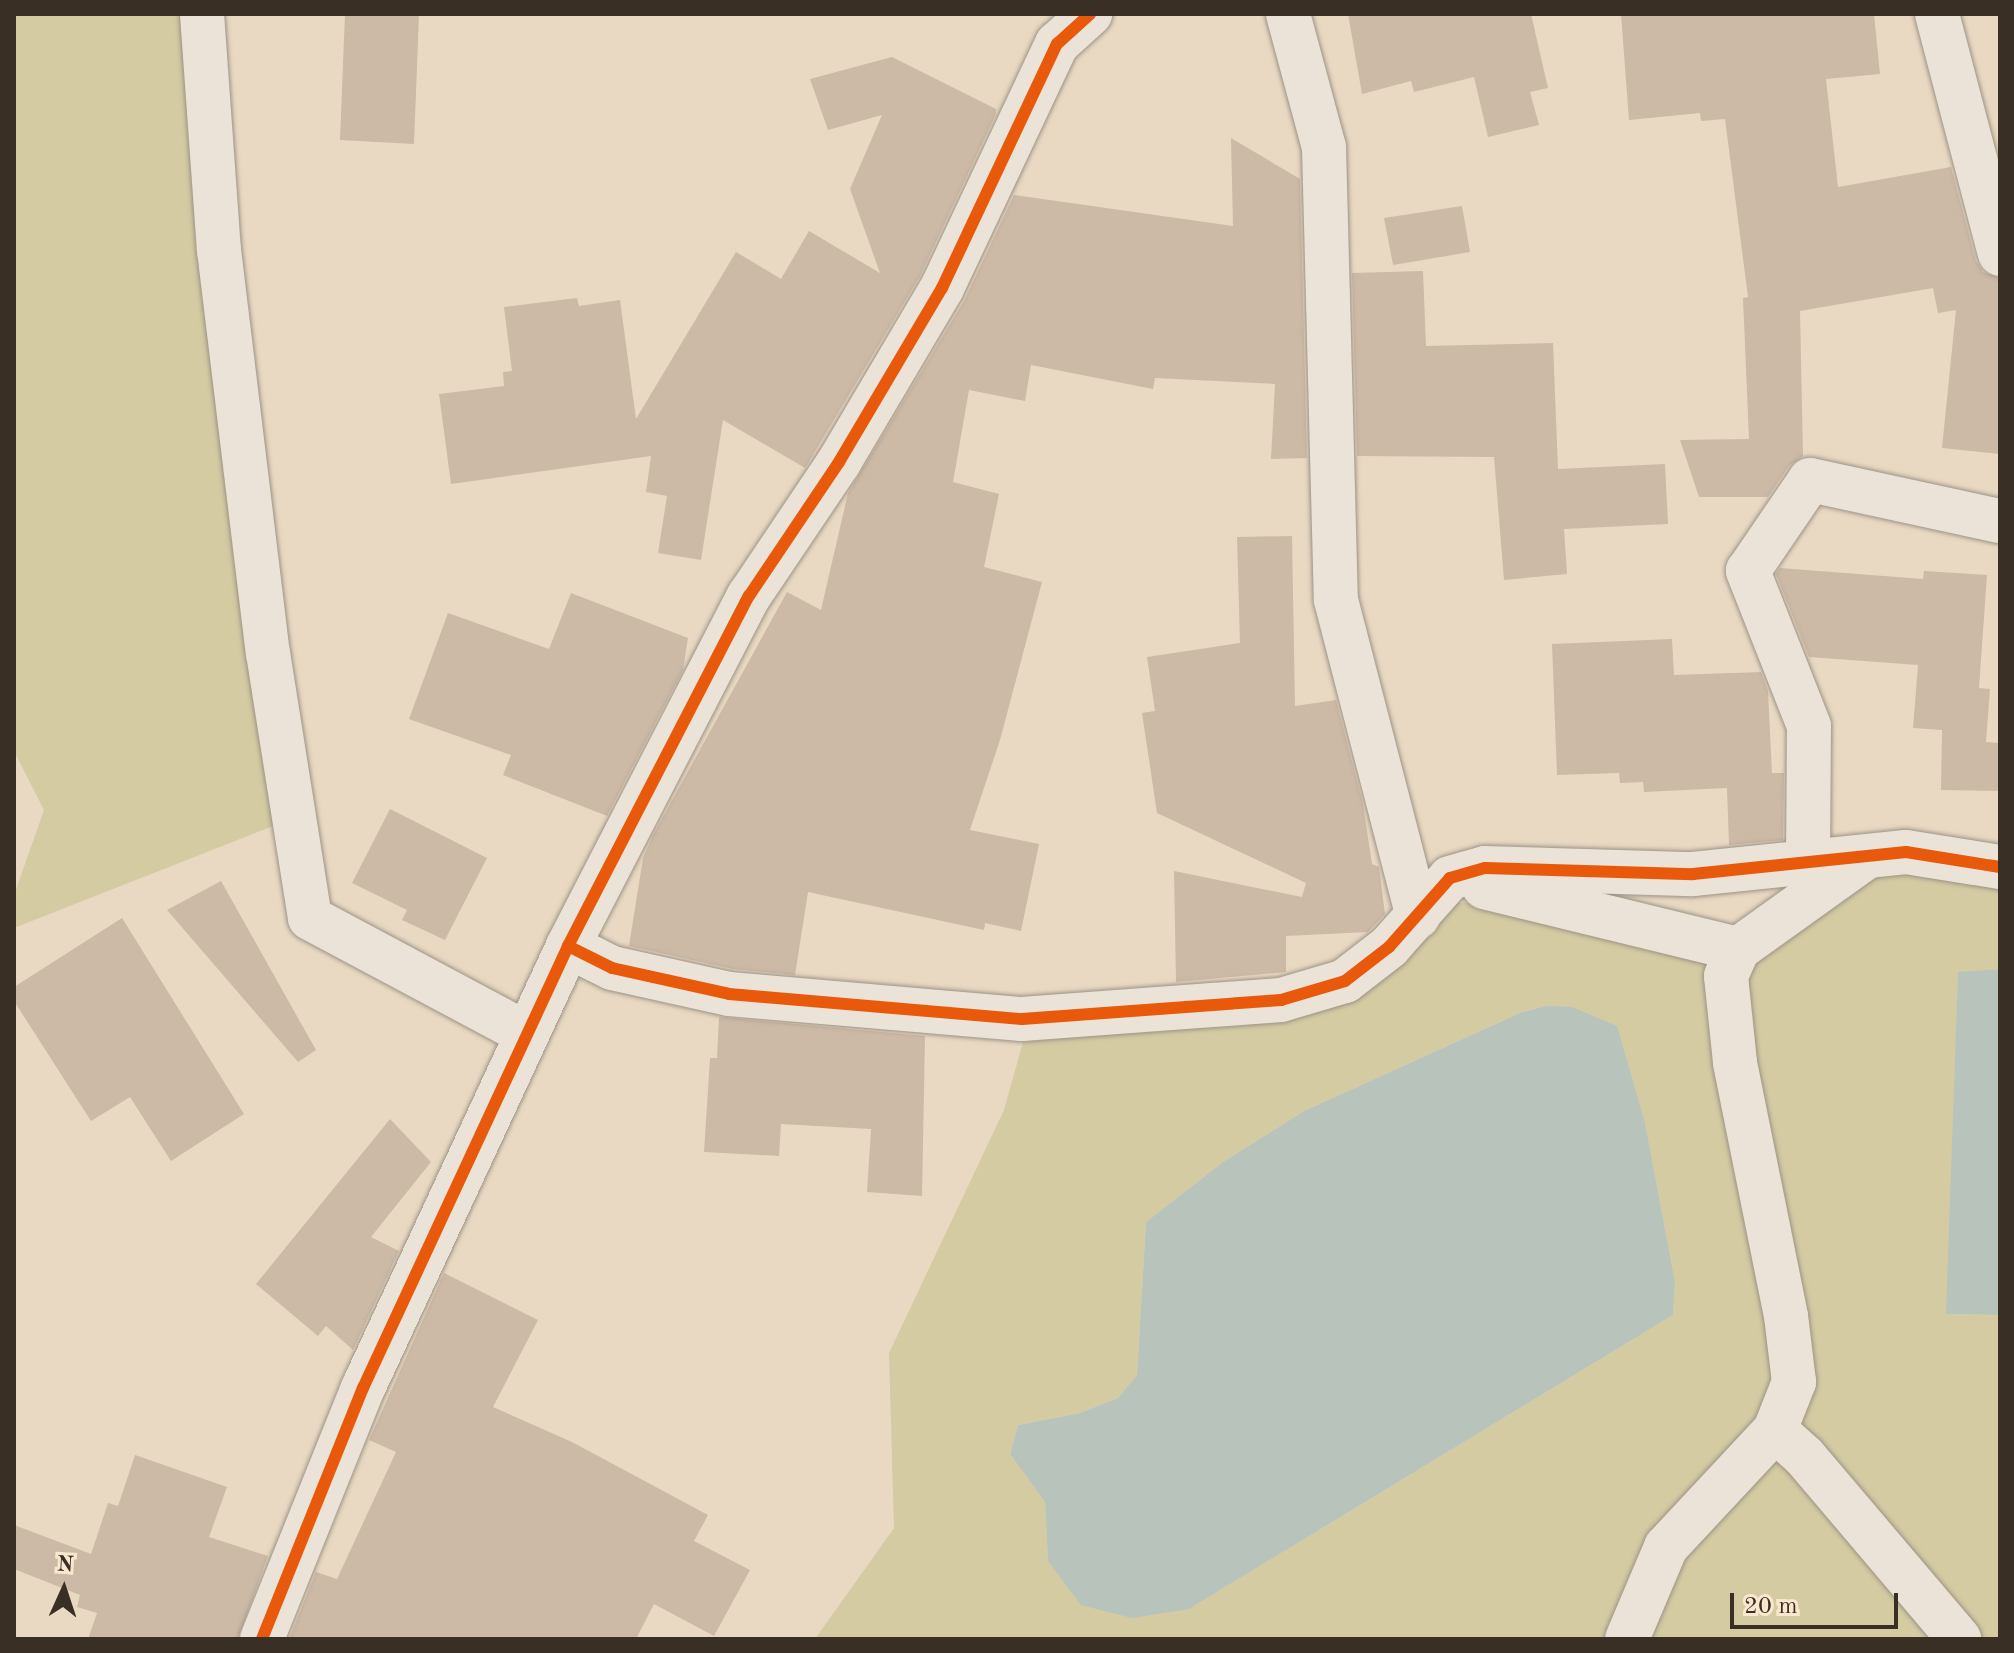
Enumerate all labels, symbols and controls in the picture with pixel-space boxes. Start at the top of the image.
north arrow [24,1549,104,1629]
text: N [56,1554,74,1576]
scale bar [1734,1577,1902,1627]
text: 20 m [1744,1595,1798,1619]

